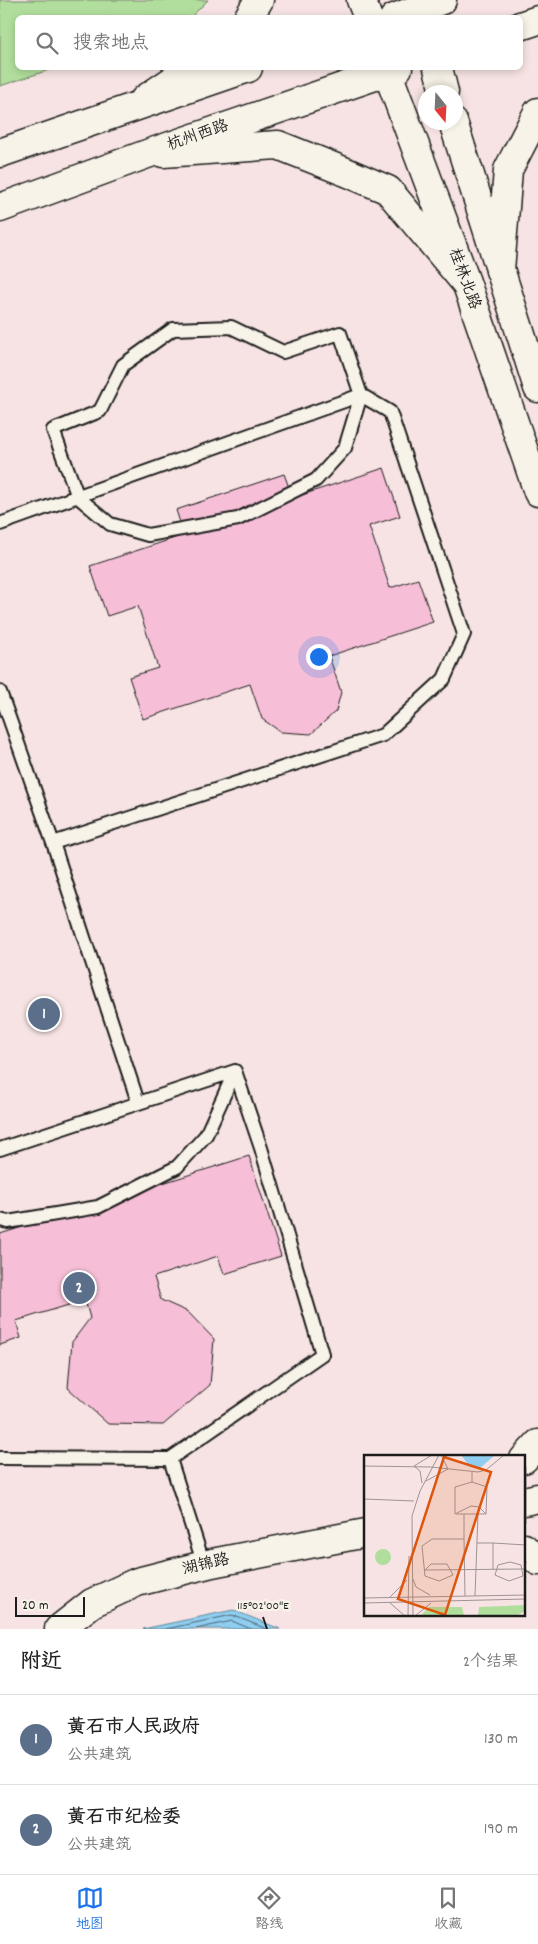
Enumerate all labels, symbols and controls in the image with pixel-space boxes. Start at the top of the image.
search box [15,15,523,70]
icon: search [33,29,61,57]
text: 搜索地点 [73,31,149,58]
north arrow [418,85,463,130]
street label: 杭州西路 [164,115,232,157]
street label: 桂林北路 [442,245,486,313]
your location [306,644,332,670]
pin: 1 [28,995,60,1033]
pin: 2 [63,1269,95,1307]
inset map [364,1455,526,1616]
street label: 湖锦路 [180,1548,232,1582]
scale bar [15,1594,85,1617]
text: 20 m [22,1596,49,1616]
text: 115°02'00"E [237,1598,289,1615]
text: 附近 [20,1648,62,1678]
text: 2个结果 [463,1651,518,1674]
text: 黄石市人民政府 [67,1715,200,1742]
text: 1 [34,1728,38,1751]
text: 130 m [484,1728,518,1751]
text: 公共建筑 [67,1744,131,1767]
text: 黄石市纪检委 [67,1805,181,1832]
text: 2 [33,1818,40,1841]
text: 190 m [484,1818,518,1841]
text: 公共建筑 [67,1834,131,1857]
tab: 地图 [76,1884,104,1935]
tab: 路线 [255,1884,283,1935]
tab: 收藏 [434,1884,462,1935]

